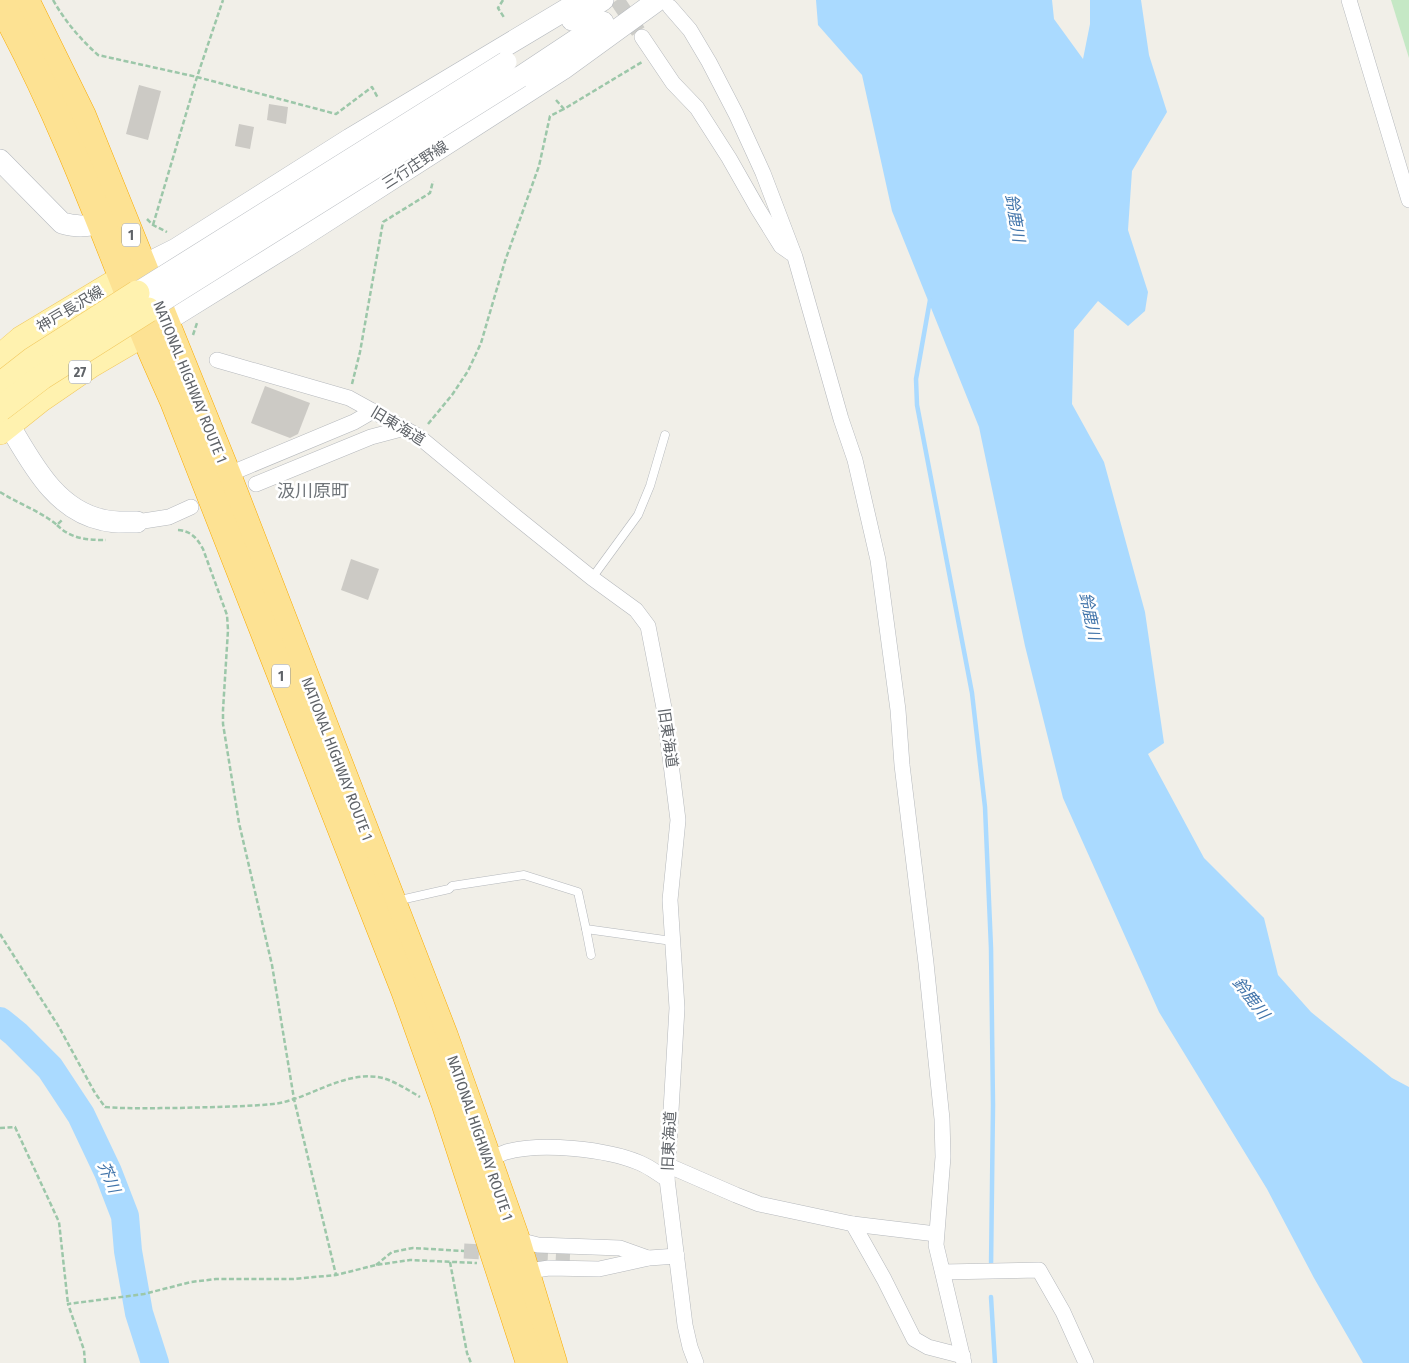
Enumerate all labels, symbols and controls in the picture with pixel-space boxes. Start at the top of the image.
street label: 三行庄野線 [379,137,451,193]
water label: 鈴鹿川 [1001,193,1029,245]
road number: 1 [122,224,140,246]
street label: 神戸長沢線 [33,282,107,336]
street label: NATIONAL HIGHWAY ROUTE 1 [149,298,231,466]
road number: 27 [69,361,91,384]
street label: 旧東海道 [368,403,428,449]
district label: 汲川原町 [277,480,349,502]
water label: 鈴鹿川 [1076,591,1105,643]
road number: 1 [272,664,290,688]
street label: NATIONAL HIGHWAY ROUTE 1 [298,675,376,843]
street label: 旧東海道 [655,707,681,769]
water label: 鈴鹿川 [1229,973,1274,1024]
street label: NATIONAL HIGHWAY ROUTE 1 [443,1053,517,1223]
street label: 旧東海道 [658,1111,680,1171]
water label: 芥川 [94,1159,125,1197]

